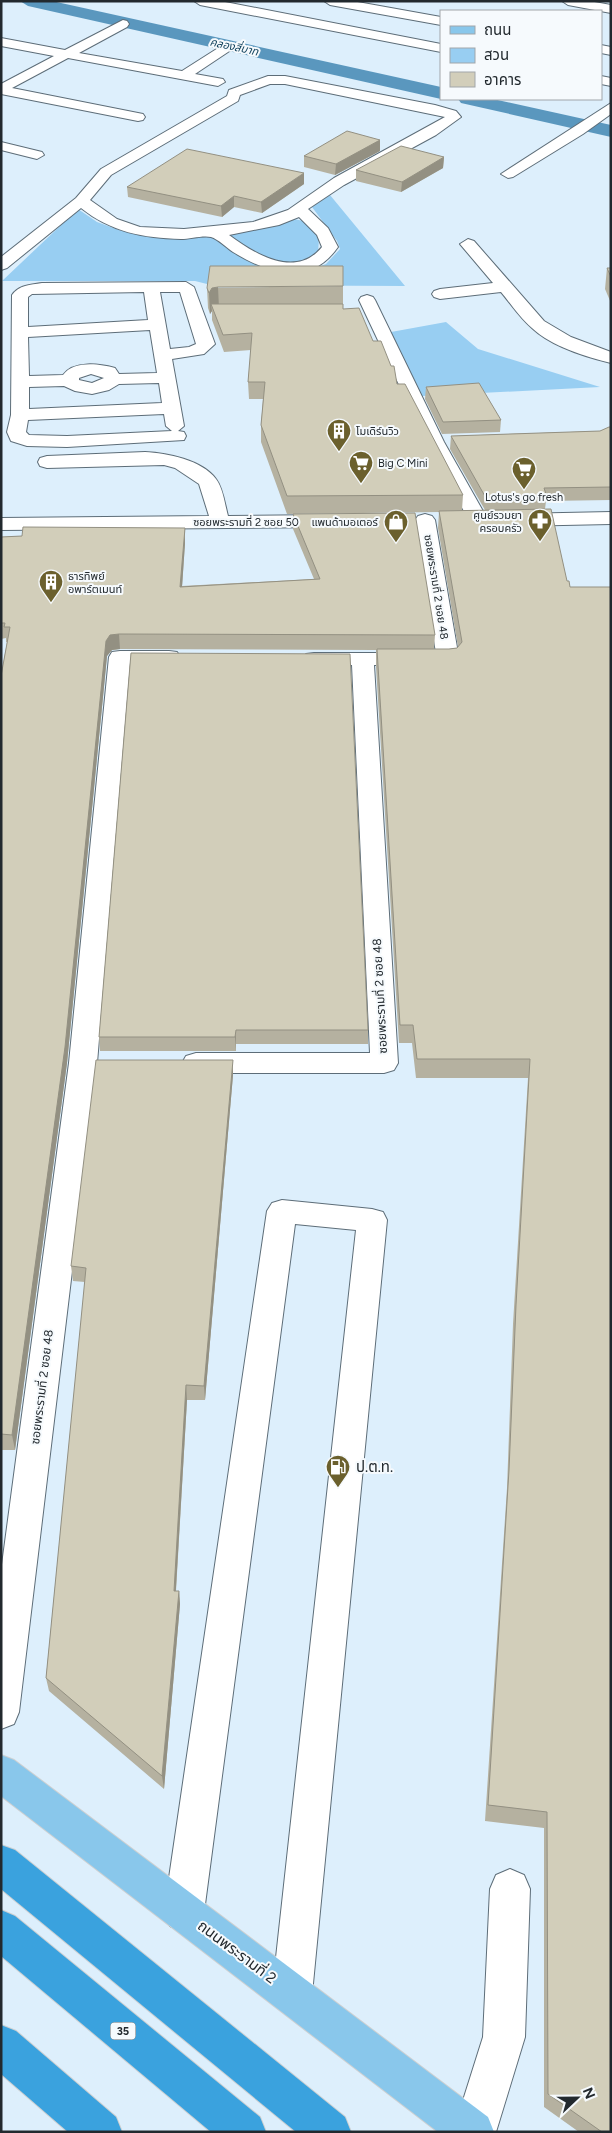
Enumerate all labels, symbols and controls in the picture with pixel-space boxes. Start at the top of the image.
legend [440,10,602,100]
text: ถนน [484,21,511,39]
water label: คลองสี่บาท [209,34,261,59]
text: สวน [484,46,509,64]
text: อาคาร [484,71,521,89]
building icon: โมเดิร์นวิว [326,418,352,452]
place label: โมเดิร์นวิว [356,425,399,438]
supermarket icon: Big C Mini [348,450,374,484]
supermarket icon: Lotus's go fresh [511,456,537,490]
place label: Big C Mini [378,457,428,470]
place label: Lotus's go fresh [485,491,563,504]
pharmacy icon: ศูนย์รวมยา ครอบครัว [527,508,553,542]
shop icon: แพนด้ามอเตอร์ [383,509,409,543]
place label: ศูนย์รวมยา ครอบครัว [473,509,522,535]
street label: ซอยพระรามที่ 2 ซอย 50 [193,514,299,529]
place label: แพนด้ามอเตอร์ [311,516,379,529]
street label: ซอยพระรามที่ 2 ซอย 48 [421,533,453,641]
building icon: ธารทิพย์ อพาร์ตเมนท์ [38,569,64,603]
place label: ธารทิพย์ อพาร์ตเมนท์ [68,570,122,596]
street label: ซอยพระรามที่ 2 ซอย 48 [368,938,390,1054]
street label: ซอยพระรามที่ 2 ซอย 48 [26,1329,56,1445]
fuel station icon: ป.ต.ท. [325,1454,351,1488]
place label: ป.ต.ท. [356,1458,393,1476]
street label: ถนนพระรามที่ 2 [194,1915,281,1988]
road number: 35 [110,2022,136,2040]
north arrow [552,2073,602,2123]
text: N [579,2085,598,2102]

